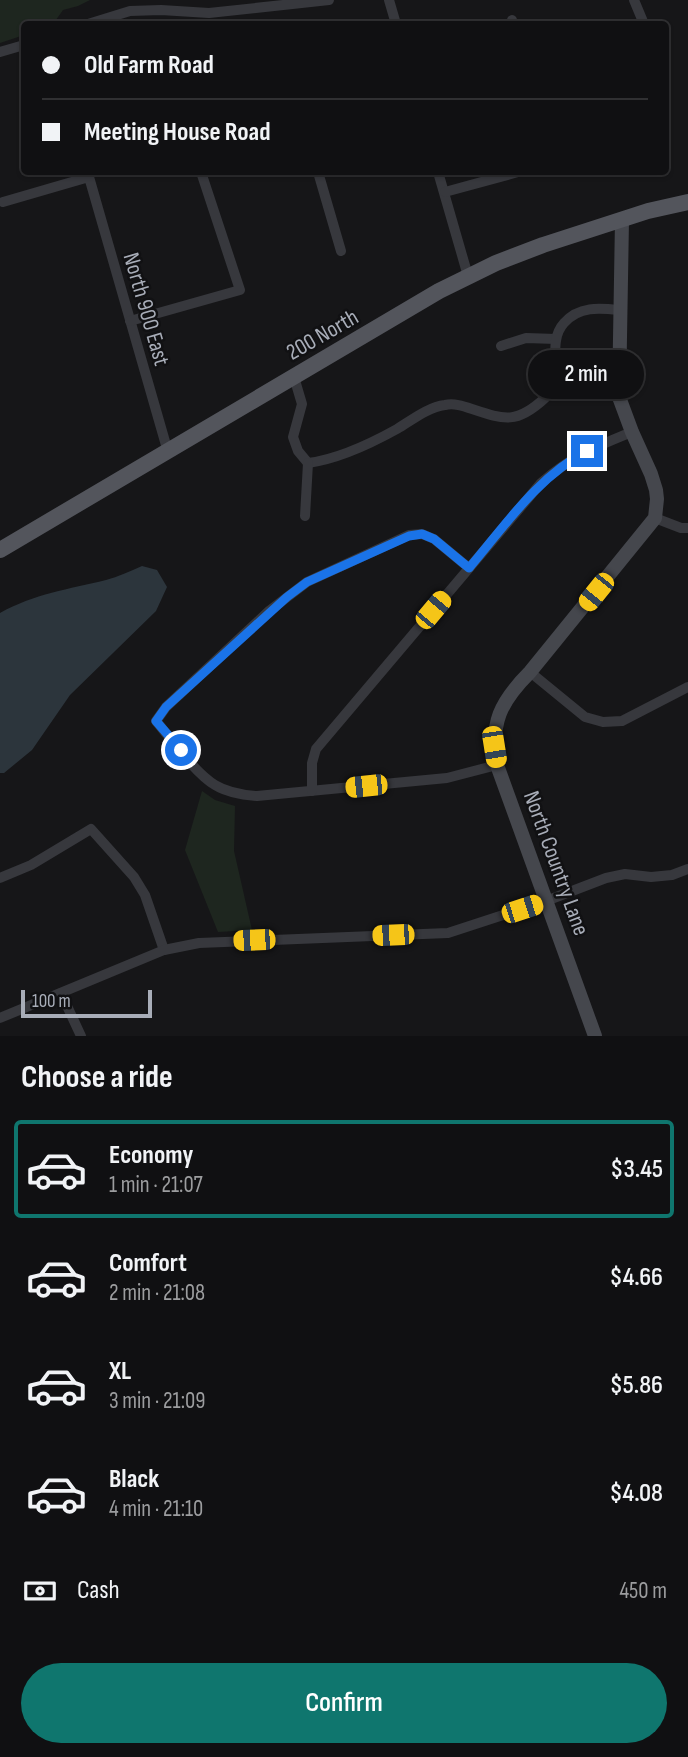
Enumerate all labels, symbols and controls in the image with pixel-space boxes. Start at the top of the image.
text: Old Farm Road [84,50,214,81]
text: Meeting House Road [84,117,271,148]
street label: North 900 East [117,250,176,369]
street label: 200 North [281,303,364,367]
callout: 2 min [529,350,645,398]
text: 2 min [564,360,608,388]
route end [571,435,603,467]
car [575,569,618,615]
car [412,587,455,633]
car [481,725,508,769]
route start [165,734,197,766]
car [345,773,388,799]
street label: North Country Lane [517,787,595,939]
car [499,893,546,925]
car [372,924,415,946]
car [233,929,276,951]
scale bar [21,987,152,1019]
text: 100 m [32,990,71,1013]
text: Choose a ride [21,1058,173,1097]
icon: car [25,1138,88,1201]
text: Economy [109,1140,193,1171]
text: $3.45 [610,1154,663,1185]
text: 1 min · 21:07 [109,1171,203,1199]
icon: car [25,1246,88,1309]
text: Comfort [109,1248,187,1279]
text: $4.66 [609,1262,663,1293]
text: 2 min · 21:08 [109,1279,205,1307]
icon: car [25,1354,88,1417]
text: XL [109,1356,131,1387]
text: $5.86 [610,1370,663,1401]
text: 3 min · 21:09 [109,1387,205,1415]
icon: car [25,1462,88,1525]
text: Black [109,1464,159,1495]
text: $4.08 [609,1478,663,1509]
text: 4 min · 21:10 [109,1495,203,1523]
icon: cash [21,1572,59,1610]
text: Cash [77,1575,120,1606]
text: 450 m [619,1577,667,1605]
button: Confirm [21,1663,667,1743]

